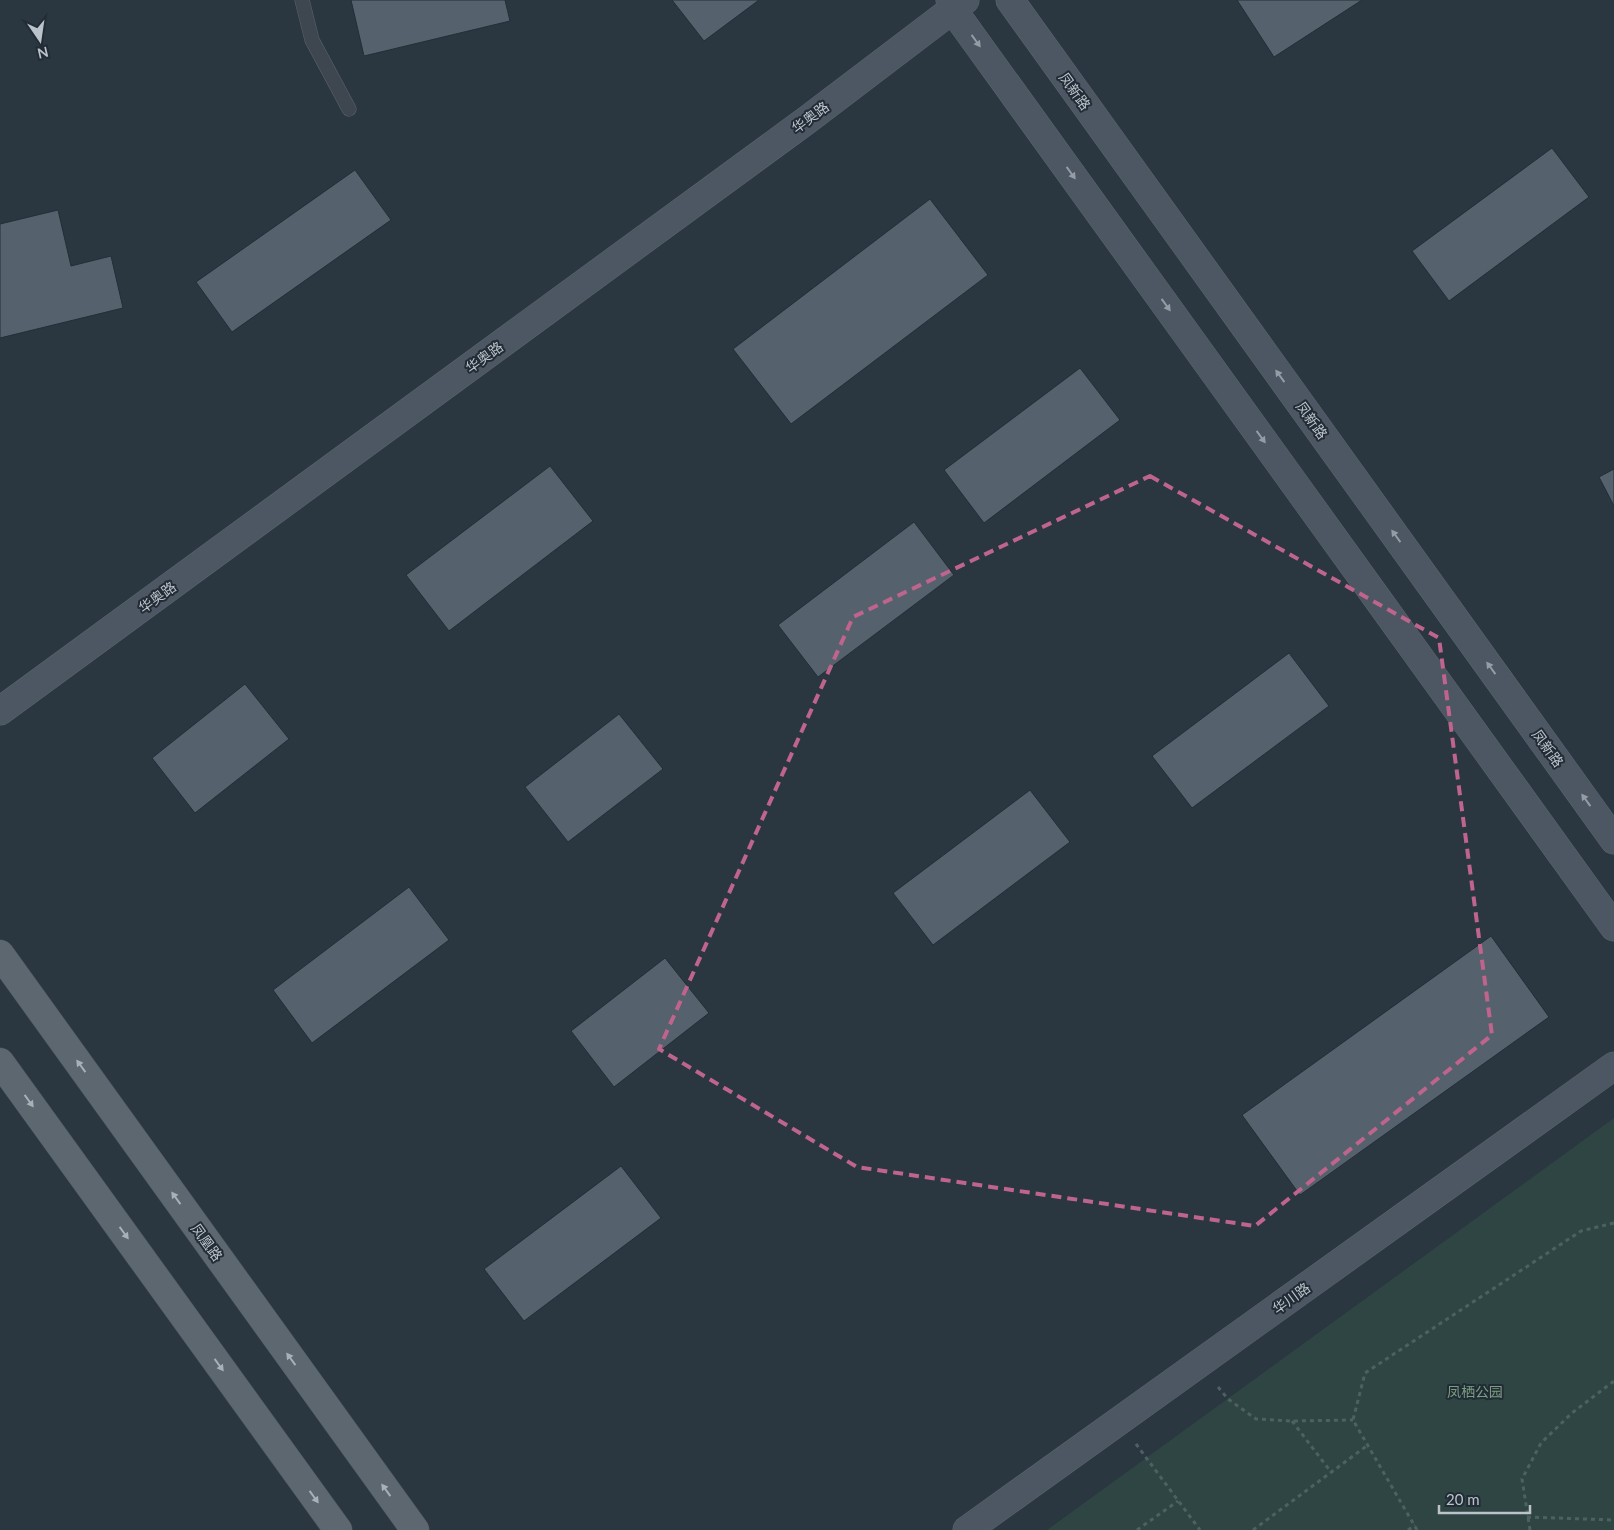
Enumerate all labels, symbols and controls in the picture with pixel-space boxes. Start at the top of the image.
north arrow [15,15,65,65]
one-way arrow [971,34,981,48]
text: N [36,44,50,63]
street label: 凤新路 [1056,69,1094,113]
street label: 华奥路 [788,98,832,136]
one-way arrow [1066,166,1076,180]
one-way arrow [1161,298,1171,312]
street label: 华奥路 [462,338,506,376]
one-way arrow [1275,369,1285,383]
street label: 凤新路 [1293,398,1331,442]
one-way arrow [1256,430,1266,443]
one-way arrow [1391,529,1401,543]
street label: 华奥路 [135,578,179,616]
one-way arrow [1485,662,1496,675]
street label: 凤新路 [1529,726,1567,770]
one-way arrow [1580,794,1591,807]
one-way arrow [76,1059,86,1073]
one-way arrow [23,1094,34,1107]
one-way arrow [171,1191,181,1205]
street label: 凤凰路 [188,1220,226,1264]
one-way arrow [118,1226,129,1239]
street label: 华川路 [1269,1279,1313,1317]
one-way arrow [287,1352,297,1365]
one-way arrow [213,1358,224,1371]
park label: 凤栖公园 [1447,1383,1503,1400]
scale bar [1439,1482,1530,1514]
one-way arrow [381,1484,391,1497]
one-way arrow [308,1490,319,1503]
text: 20 m [1446,1490,1480,1508]

